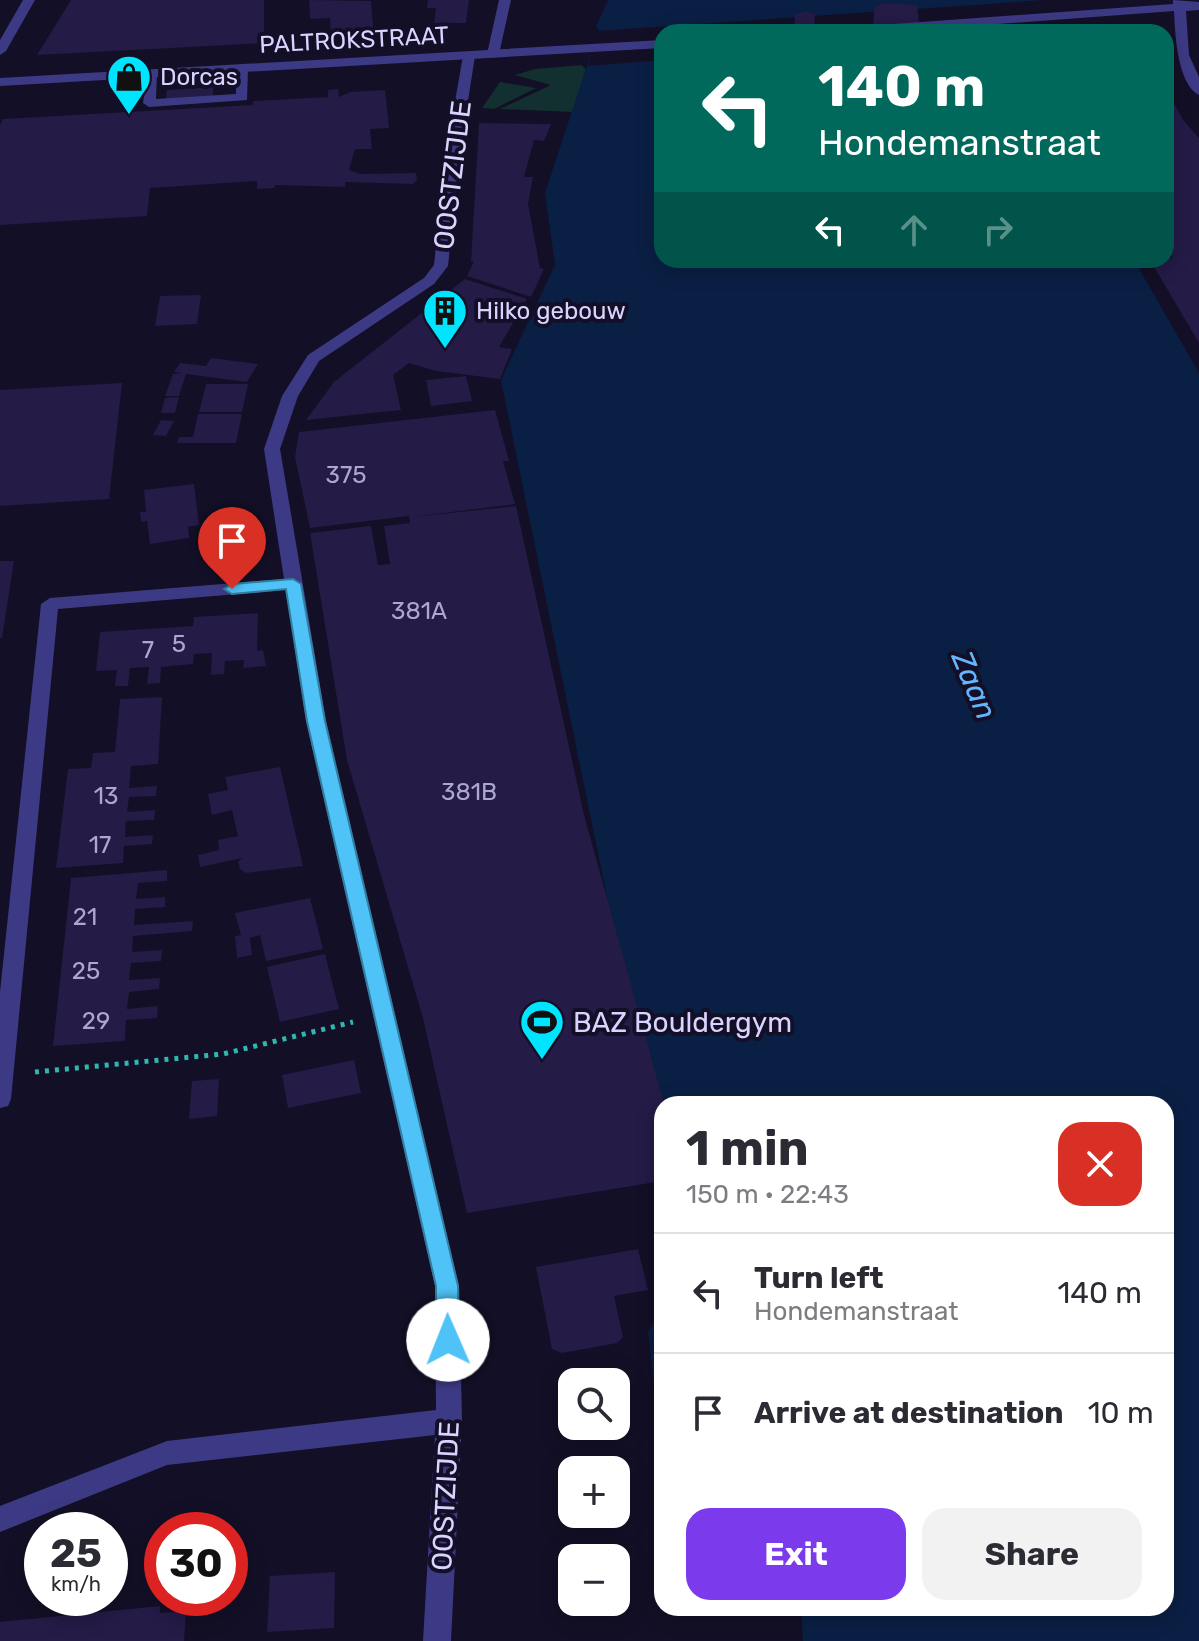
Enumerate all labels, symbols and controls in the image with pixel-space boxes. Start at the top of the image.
street label: PALTROKSTRAAT [259,21,450,59]
shop icon: Dorcas [105,53,153,116]
text: 140 m [818,54,985,120]
icon: left [686,56,790,160]
place label: Dorcas [160,63,238,91]
street label: OOSTZIJDE [427,99,478,251]
text: Hondemanstraat [818,121,1101,164]
icon: left [808,208,852,252]
icon: ahead [892,208,936,252]
icon: right [976,208,1020,252]
building icon: Hilko gebouw [421,287,469,350]
place label: Hilko gebouw [476,297,626,325]
house number: 375 [326,461,367,489]
pin [198,507,266,589]
icon: arrive [210,519,254,563]
house number: 381A [391,597,447,625]
house number: 5 [172,630,186,658]
house number: 7 [142,636,154,664]
water label: Zaan [943,644,1004,725]
house number: 381B [441,778,497,806]
house number: 13 [94,782,118,810]
house number: 17 [89,831,111,859]
house number: 21 [73,903,97,931]
house number: 25 [72,957,100,985]
sports icon: BAZ Bouldergym [518,998,566,1061]
place label: BAZ Bouldergym [573,1006,792,1039]
house number: 29 [82,1007,110,1035]
text: 1 min [686,1120,809,1177]
button: close [1058,1122,1142,1206]
text: 150 m · 22:43 [686,1179,849,1210]
text: Turn left [754,1260,884,1296]
icon: left [686,1271,730,1315]
text: 140 m [1057,1275,1142,1311]
text: Hondemanstraat [754,1296,958,1327]
position arrow [406,1298,490,1382]
map controls [558,1368,630,1616]
button: search [558,1368,630,1440]
icon: arrive [686,1391,730,1435]
text: Arrive at destination [754,1395,1064,1431]
text: 10 m [1088,1395,1154,1431]
street label: OOSTZIJDE [425,1420,466,1572]
button: + [558,1456,630,1528]
button: Exit [686,1508,906,1600]
button: Share [922,1508,1142,1600]
speed limit sign: 30 [144,1512,248,1616]
text: 25 [50,1530,102,1577]
button: − [558,1544,630,1616]
text: km/h [51,1572,101,1596]

